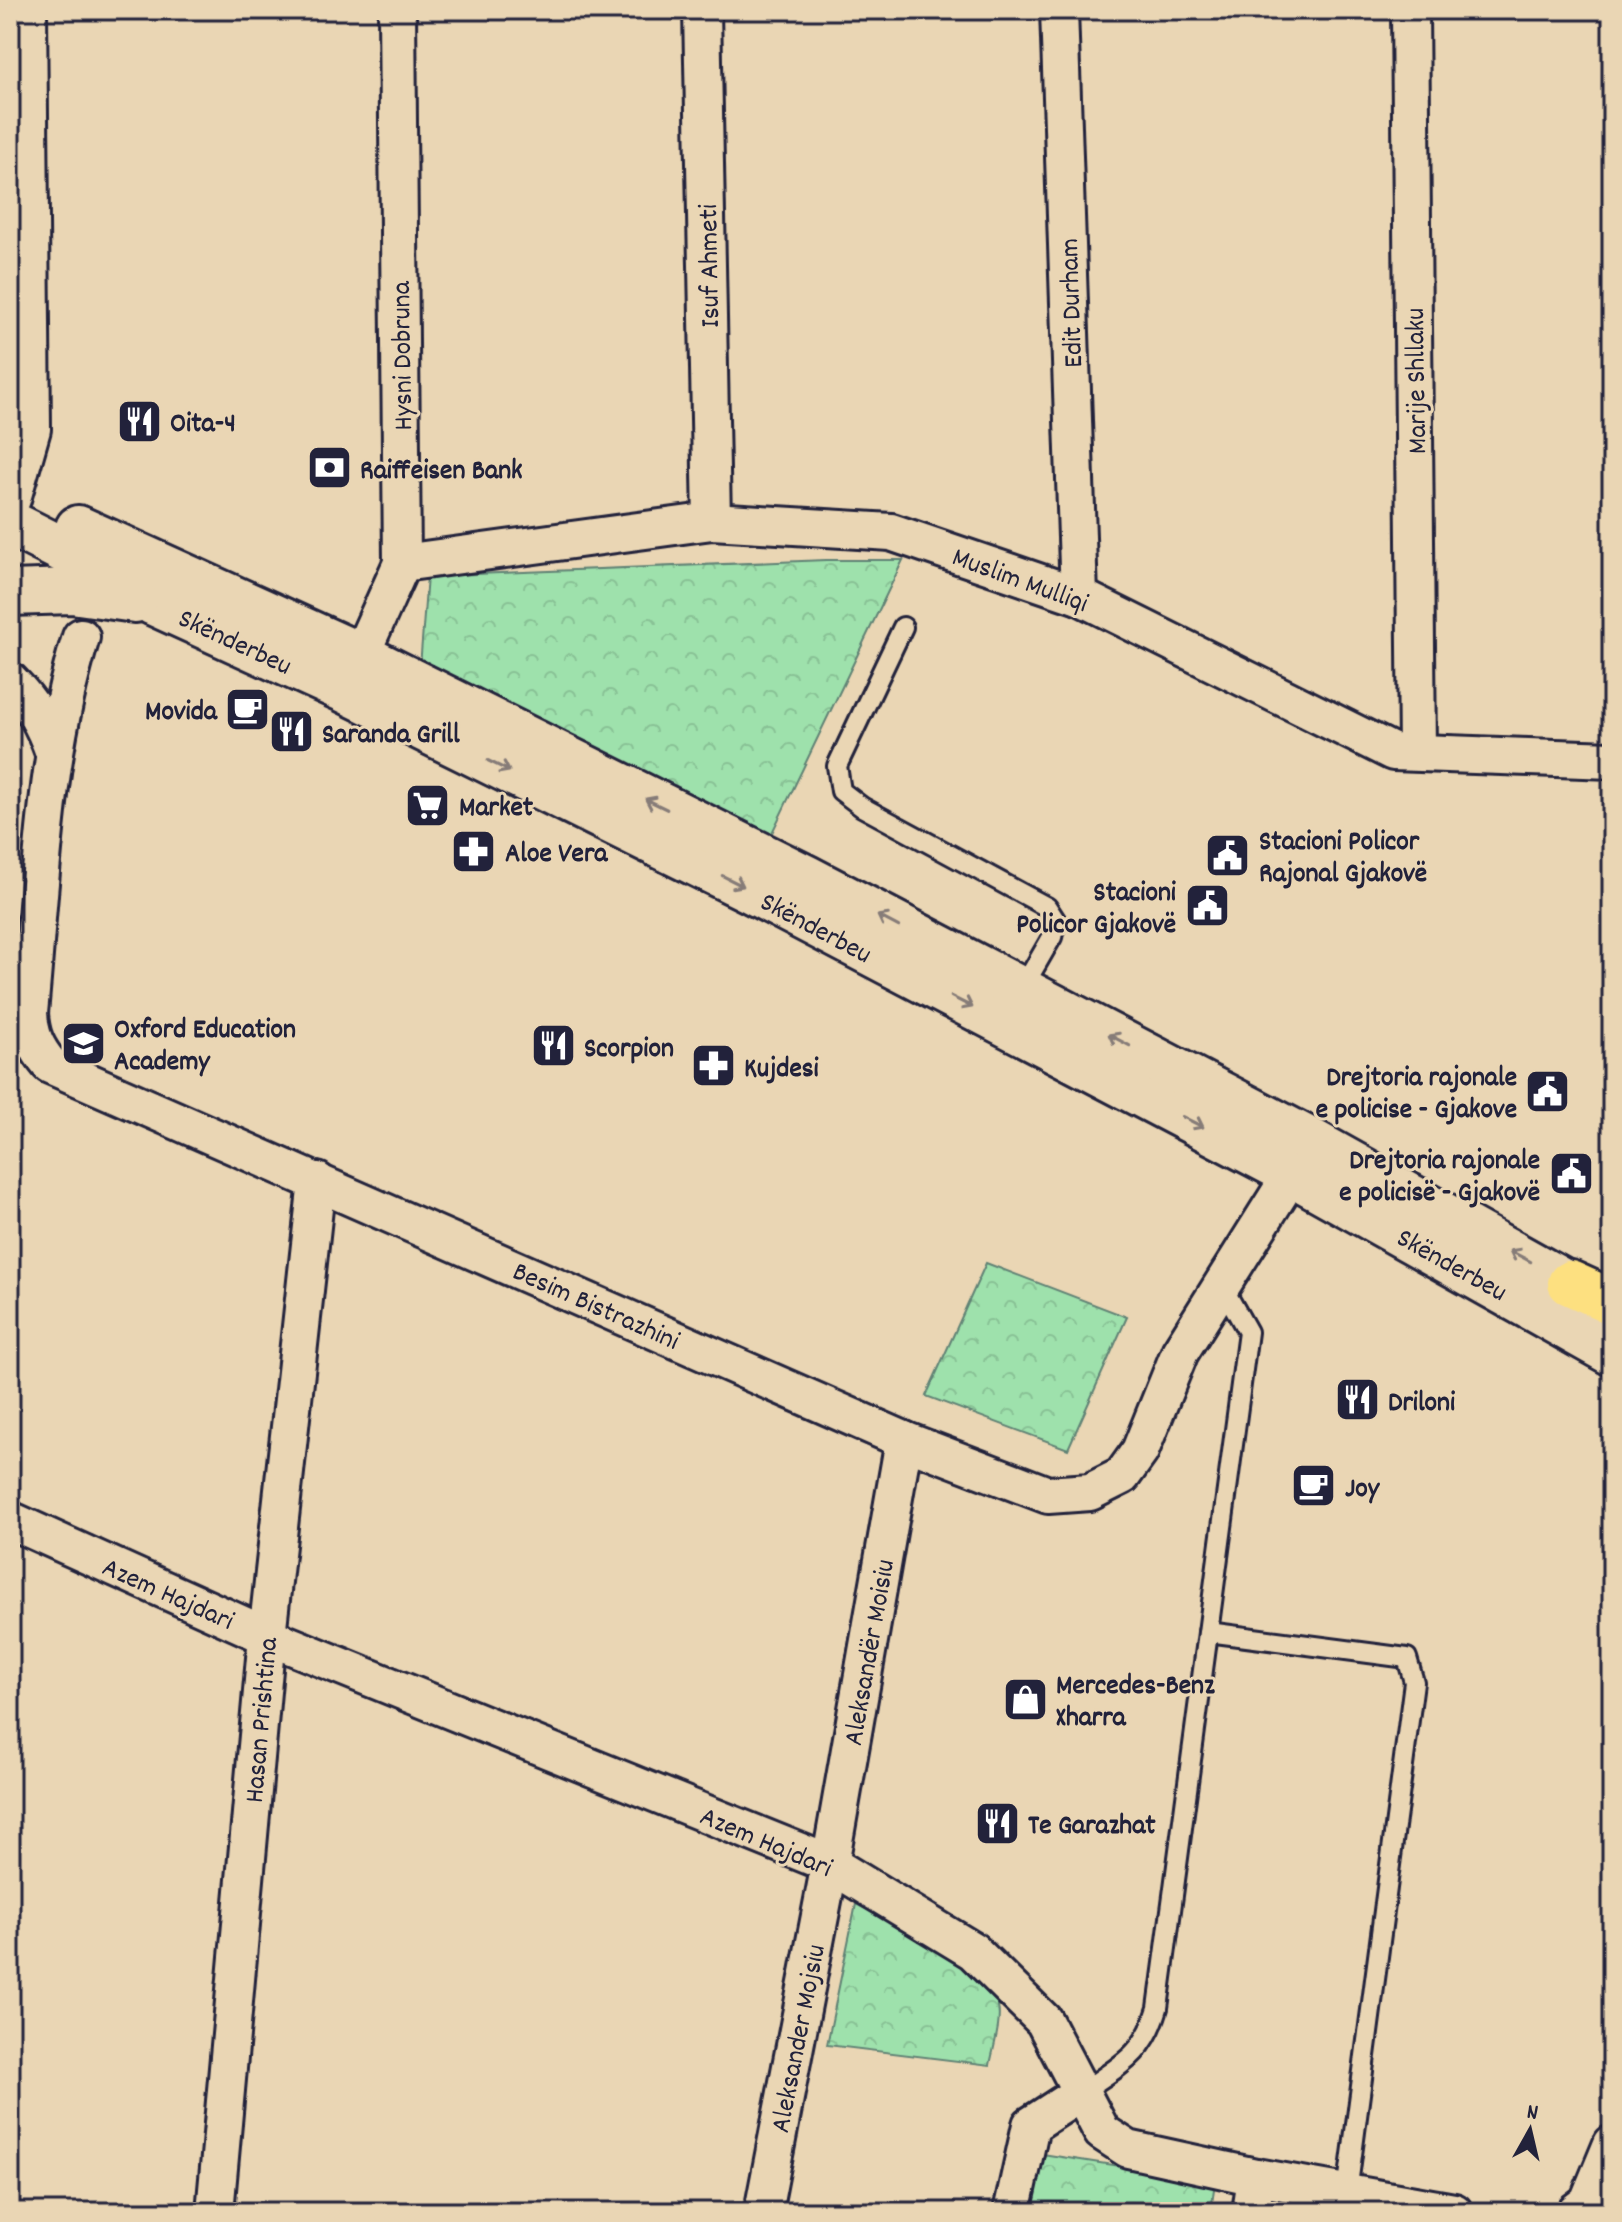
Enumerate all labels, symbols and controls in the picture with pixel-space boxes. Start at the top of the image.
street label: Isuf Ahmeti [691,204,733,328]
street label: Edit Durham [1052,237,1096,368]
street label: Hysni Dobruna [384,280,426,431]
street label: Marije Shllaku [1398,307,1440,454]
restaurant icon: Oita-4 [115,397,163,445]
place label: Oita-4 [170,406,236,446]
bank icon: Raiffeisen Bank [305,444,353,492]
place label: Raiffeisen Bank [360,453,523,493]
street label: Muslim Mulliqi [946,540,1093,626]
street label: Skënderbeu [171,601,297,688]
cafe icon: Movida [224,685,272,733]
place label: Movida [145,694,218,734]
restaurant icon: Saranda Grill [267,708,315,756]
place label: Saranda Grill [322,717,460,757]
one-way arrow [487,759,511,774]
supermarket icon: Market [404,781,452,829]
place label: Market [459,790,534,830]
one-way arrow [644,796,668,811]
place label: Stacioni Policor Rajonal Gjakovë [1259,824,1427,896]
pharmacy icon: Aloe Vera [450,827,498,875]
public building icon: Stacioni Policor Rajonal Gjakovë [1204,831,1252,879]
place label: Aloe Vera [505,836,608,876]
one-way arrow [720,874,744,889]
place label: Stacioni Policor Gjakovë [1016,875,1176,947]
public building icon: Stacioni Policor Gjakovë [1183,882,1231,930]
street label: Skënderbeu [752,884,878,977]
one-way arrow [876,912,900,928]
one-way arrow [950,995,974,1011]
place label: Oxford Education Academy [114,1012,296,1084]
school or university icon: Oxford Education Academy [59,1019,107,1067]
restaurant icon: Scorpion [529,1022,577,1070]
place label: Scorpion [584,1031,674,1071]
one-way arrow [1108,1031,1131,1047]
pharmacy icon: Kujdesi [689,1042,737,1090]
place label: Kujdesi [744,1051,819,1091]
place label: Drejtoria rajonale e policise - Gjakove [1316,1060,1517,1132]
public building icon: Drejtoria rajonale e policise - Gjakove [1524,1067,1572,1115]
one-way arrow [1181,1115,1204,1131]
place label: Drejtoria rajonale e policisë - Gjakovë [1339,1143,1540,1215]
public building icon: Drejtoria rajonale e policisë - Gjakovë [1547,1150,1595,1198]
street label: Skënderbeu [1388,1221,1513,1314]
one-way arrow [1509,1248,1533,1263]
street label: Besim Bistrazhini [505,1254,685,1363]
restaurant icon: Driloni [1333,1376,1381,1424]
place label: Driloni [1388,1385,1455,1425]
cafe icon: Joy [1290,1462,1338,1510]
place label: Joy [1345,1471,1381,1511]
street label: Azem Hajdari [95,1550,239,1643]
street label: Aleksandër Moisiu [836,1557,908,1749]
street label: Hasan Prishtina [237,1635,291,1805]
place label: Mercedes-Benz Xharra [1056,1668,1215,1740]
shop icon: Mercedes-Benz Xharra [1001,1675,1049,1723]
street label: Azem Hajdari [693,1799,838,1890]
restaurant icon: Te Garazhat [973,1799,1021,1847]
place label: Te Garazhat [1028,1808,1156,1848]
street label: Aleksander Mojsiu [763,1941,839,2137]
north arrow [1490,2090,1570,2170]
text: N [1525,2098,1540,2130]

